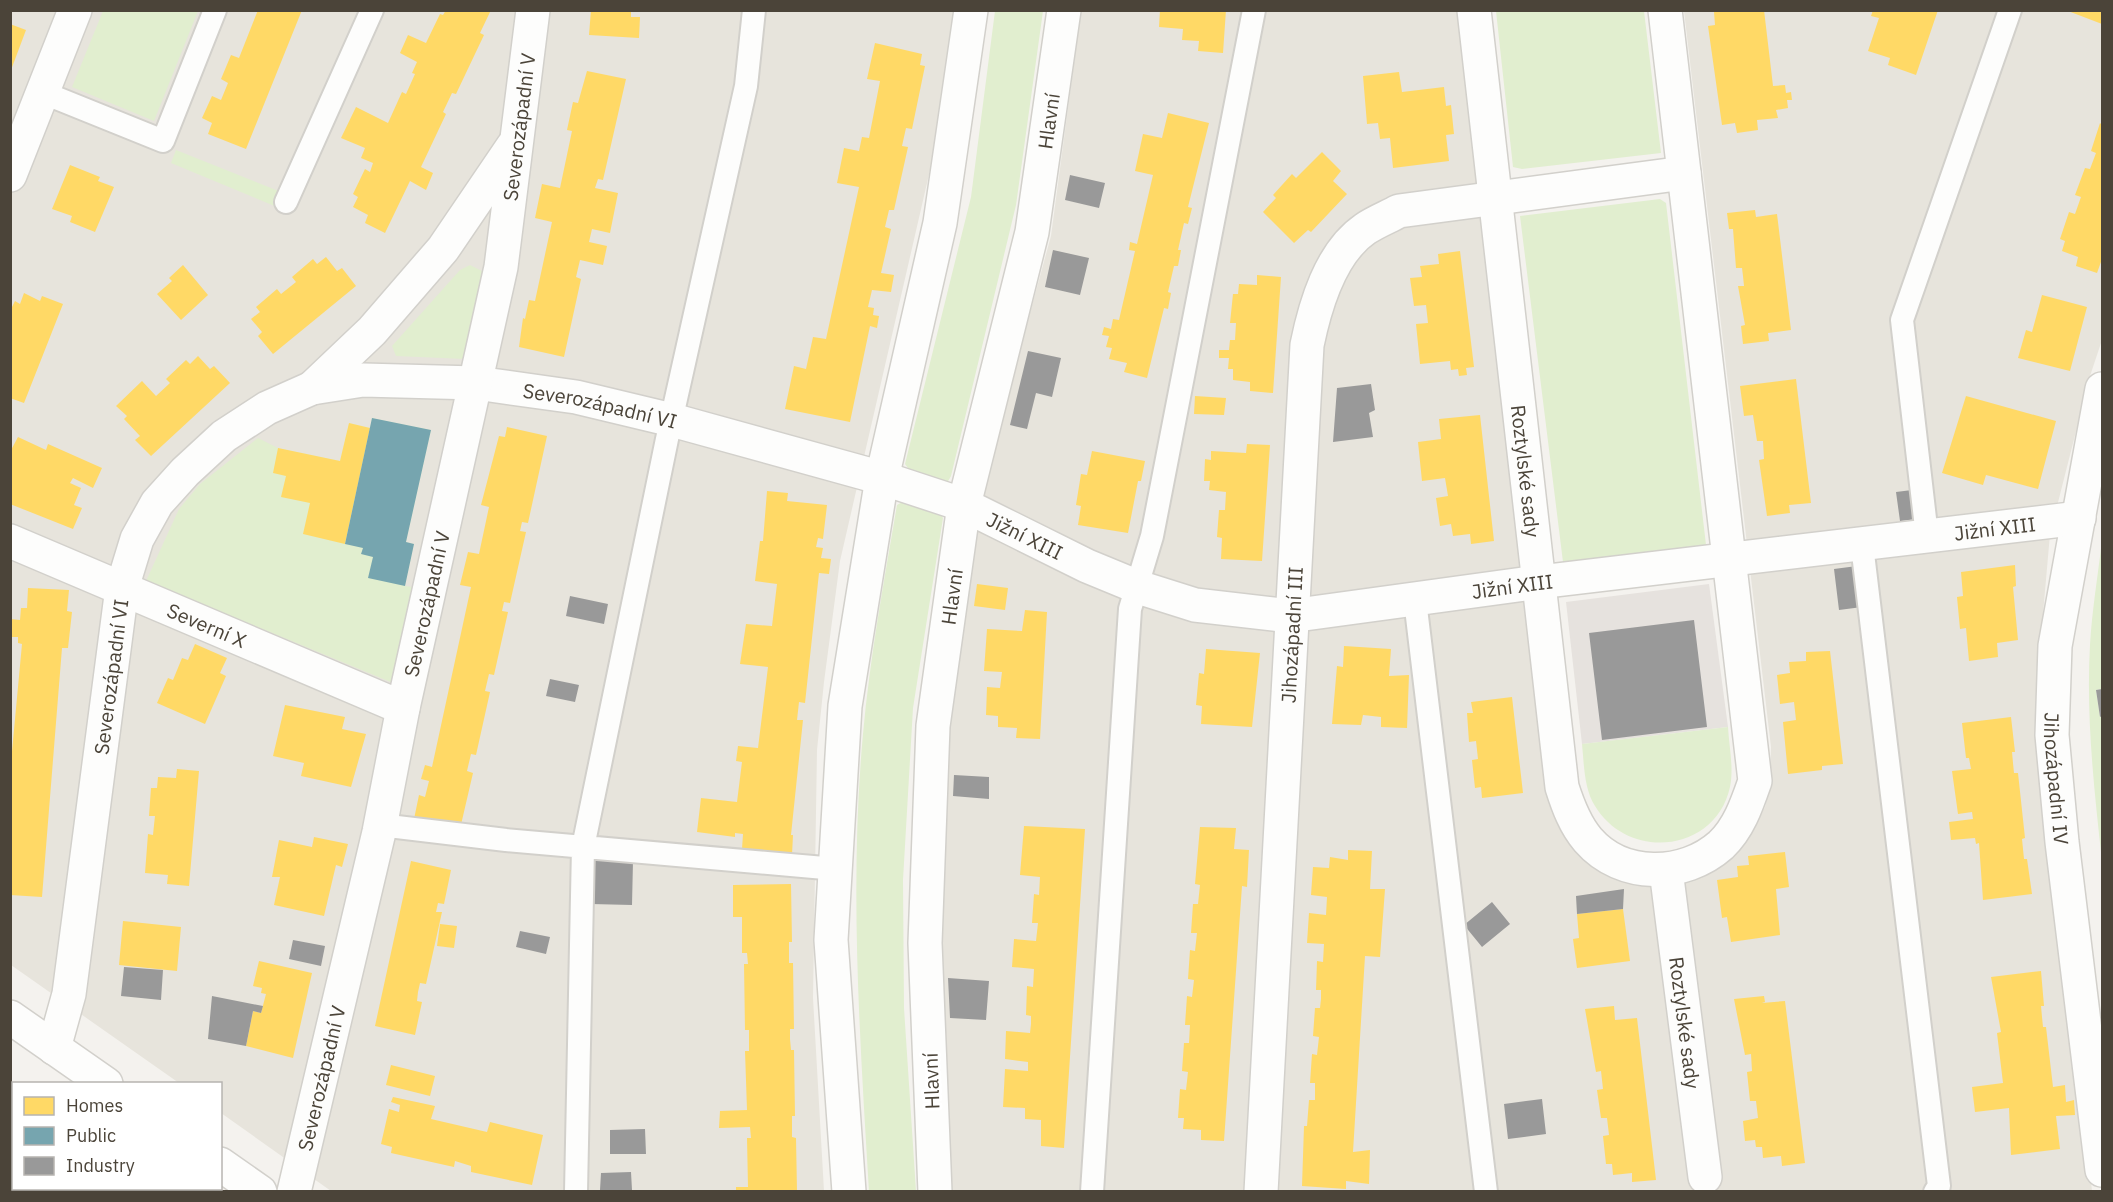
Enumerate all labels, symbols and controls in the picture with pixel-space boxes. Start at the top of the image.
street label: Severozápadní V [496,52,541,202]
street label: Hlavní [1031,91,1065,151]
street label: Severozápadní VI [521,376,680,434]
street label: Roztylské sady [1505,403,1547,539]
street label: Jižní XIII [982,505,1068,566]
street label: Jižní XIII [1953,510,2037,546]
street label: Severozápadní V [397,528,455,679]
street label: Jihozápadní III [1274,566,1308,704]
street label: Hlavní [934,567,968,626]
street label: Jižní XIII [1470,567,1554,605]
street label: Severní X [163,596,251,654]
street label: Severozápadní VI [87,597,134,756]
street label: Jihozápadní IV [2038,712,2076,846]
street label: Roztylské sady [1664,955,1707,1090]
street label: Severozápadní V [291,1003,351,1154]
street label: Hlavní [917,1052,945,1110]
legend [12,1082,222,1190]
text: Homes [66,1094,123,1117]
text: Public [66,1124,116,1147]
text: Industry [66,1154,135,1177]

